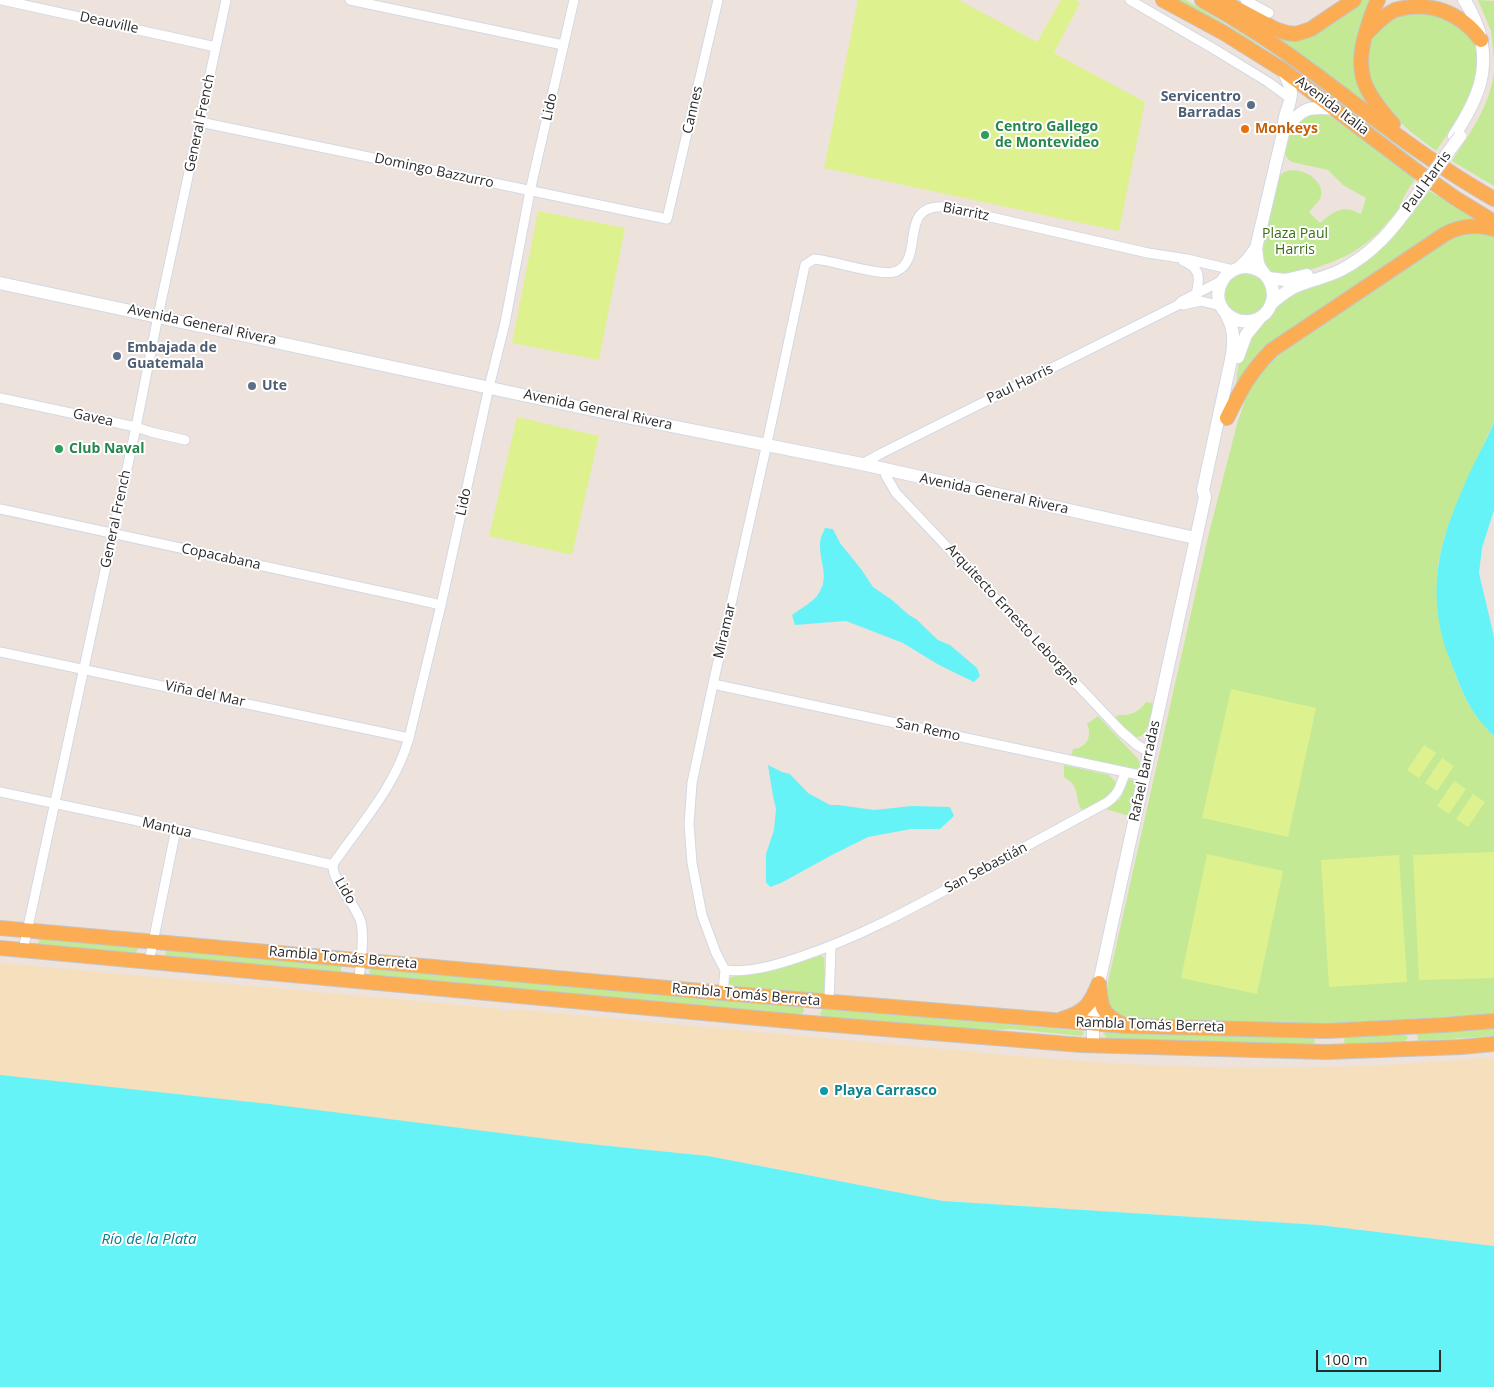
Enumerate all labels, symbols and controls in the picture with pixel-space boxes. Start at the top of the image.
street label: Deauville [78,9,140,37]
street label: General French [181,72,219,174]
street label: Avenida Italia [1292,73,1372,139]
street label: Cannes [679,85,707,135]
place label: Servicentro Barradas [1161,89,1241,121]
street label: Lido [539,92,561,122]
marker: Servicentro Barradas [1245,99,1257,111]
place label: Centro Gallego de Montevideo [995,119,1099,152]
place label: Monkeys [1255,121,1318,137]
marker: Monkeys [1239,123,1251,135]
marker: Centro Gallego de Montevideo [979,129,991,141]
street label: Paul Harris [1399,148,1455,216]
street label: Domingo Bazzurro [373,150,495,192]
street label: Biarritz [941,199,991,225]
park label: Plaza Paul Harris [1262,226,1328,258]
street label: Avenida General Rivera [126,301,278,349]
place label: Embajada de Guatemala [127,340,217,372]
marker: Embajada de Guatemala [111,350,123,362]
street label: Paul Harris [984,361,1056,407]
place label: Ute [262,378,287,394]
marker: Ute [246,380,258,392]
street label: Avenida General Rivera [522,386,674,434]
street label: Gavea [71,406,115,430]
place label: Club Naval [69,441,144,457]
marker: Club Naval [53,443,65,455]
street label: General French [97,468,135,570]
street label: Avenida General Rivera [918,470,1070,518]
street label: Lido [453,487,475,517]
street label: Copacabana [180,540,262,574]
street label: Arquitecto Ernesto Leborgne [942,541,1082,689]
street label: Miramar [711,602,739,660]
street label: Viña del Mar [163,677,247,711]
street label: San Remo [894,715,962,745]
street label: Rafael Barradas [1126,719,1164,823]
street label: Mantua [141,814,193,842]
street label: San Sebastián [942,839,1030,897]
street label: Lido [331,875,359,907]
street label: Rambla Tomás Berreta [268,943,418,973]
street label: Rambla Tomás Berreta [671,980,821,1010]
street label: Rambla Tomás Berreta [1075,1014,1225,1036]
place label: Playa Carrasco [834,1083,937,1099]
marker: Playa Carrasco [818,1085,830,1097]
water label: Río de la Plata [101,1231,197,1249]
scale bar [1319,1340,1444,1372]
text: 100 m [1324,1349,1368,1369]

